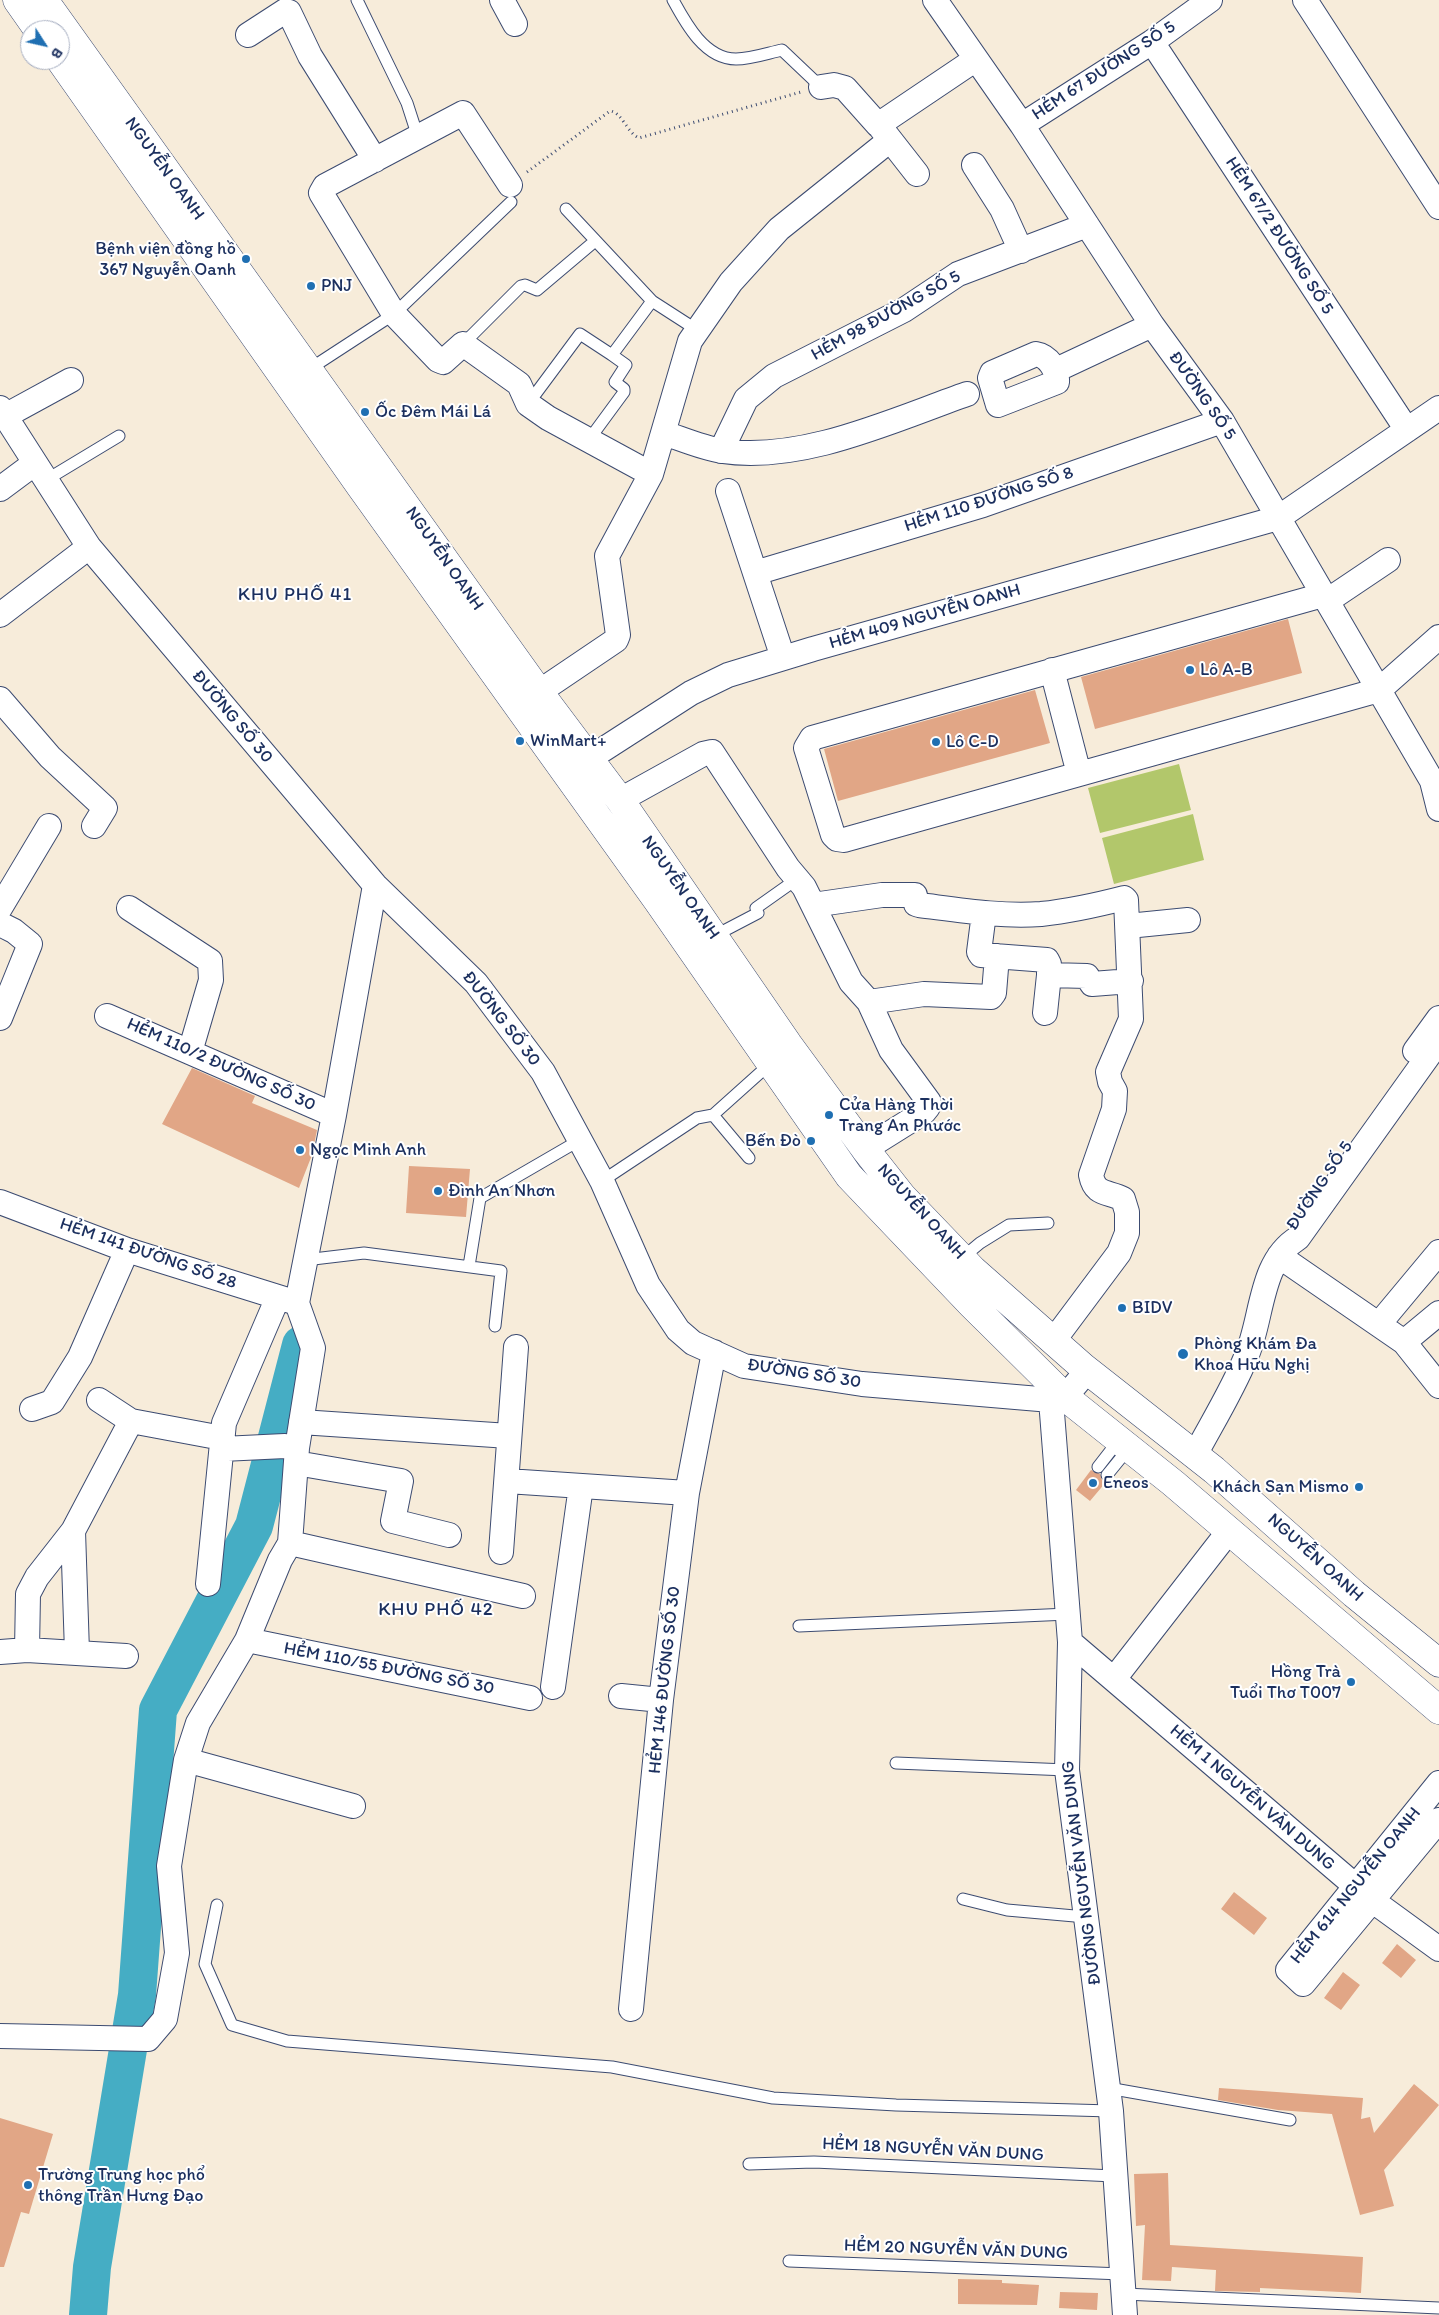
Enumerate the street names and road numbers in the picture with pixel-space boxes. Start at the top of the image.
street label: HẺM 67 ĐƯỜNG SỐ 5 [1028,17,1180,125]
street label: NGUYỄN OANH [119,113,209,225]
street label: HẺM 67/2 ĐƯỜNG SỐ 5 [1220,153,1338,319]
street label: HẺM 98 ĐƯỜNG SỐ 5 [808,266,964,366]
street label: ĐƯỜNG SỐ 5 [1163,347,1241,445]
street label: HẺM 110 ĐƯỜNG SỐ 8 [902,462,1076,538]
street label: NGUYỄN OANH [400,503,488,615]
street label: HẺM 409 NGUYỄN OANH [827,579,1023,655]
street label: ĐƯỜNG SỐ 30 [187,666,277,768]
street label: NGUYỄN OANH [636,832,724,944]
street label: ĐƯỜNG SỐ 30 [457,967,545,1071]
street label: HẺM 110/2 ĐƯỜNG SỐ 30 [123,1014,319,1116]
street label: ĐƯỜNG SỐ 5 [1282,1137,1358,1235]
street label: NGUYỄN OANH [872,1159,970,1265]
street label: HẺM 141 ĐƯỜNG SỐ 28 [57,1214,239,1294]
street label: ĐƯỜNG SỐ 30 [745,1354,863,1394]
street label: NGUYỄN OANH [1262,1509,1368,1607]
street label: HẺM 146 ĐƯỜNG SỐ 30 [644,1585,686,1775]
street label: HẺM 110/55 ĐƯỜNG SỐ 30 [282,1638,496,1700]
street label: HẺM 1 NGUYỄN VĂN DUNG [1165,1720,1339,1876]
street label: ĐƯỜNG NGUYỄN VĂN DUNG [1058,1759,1106,1987]
street label: HẺM 614 NGUYỄN OANH [1286,1803,1426,1969]
street label: HẺM 18 NGUYỄN VĂN DUNG [822,2133,1044,2167]
street label: HẺM 20 NGUYỄN VĂN DUNG [844,2235,1068,2265]

